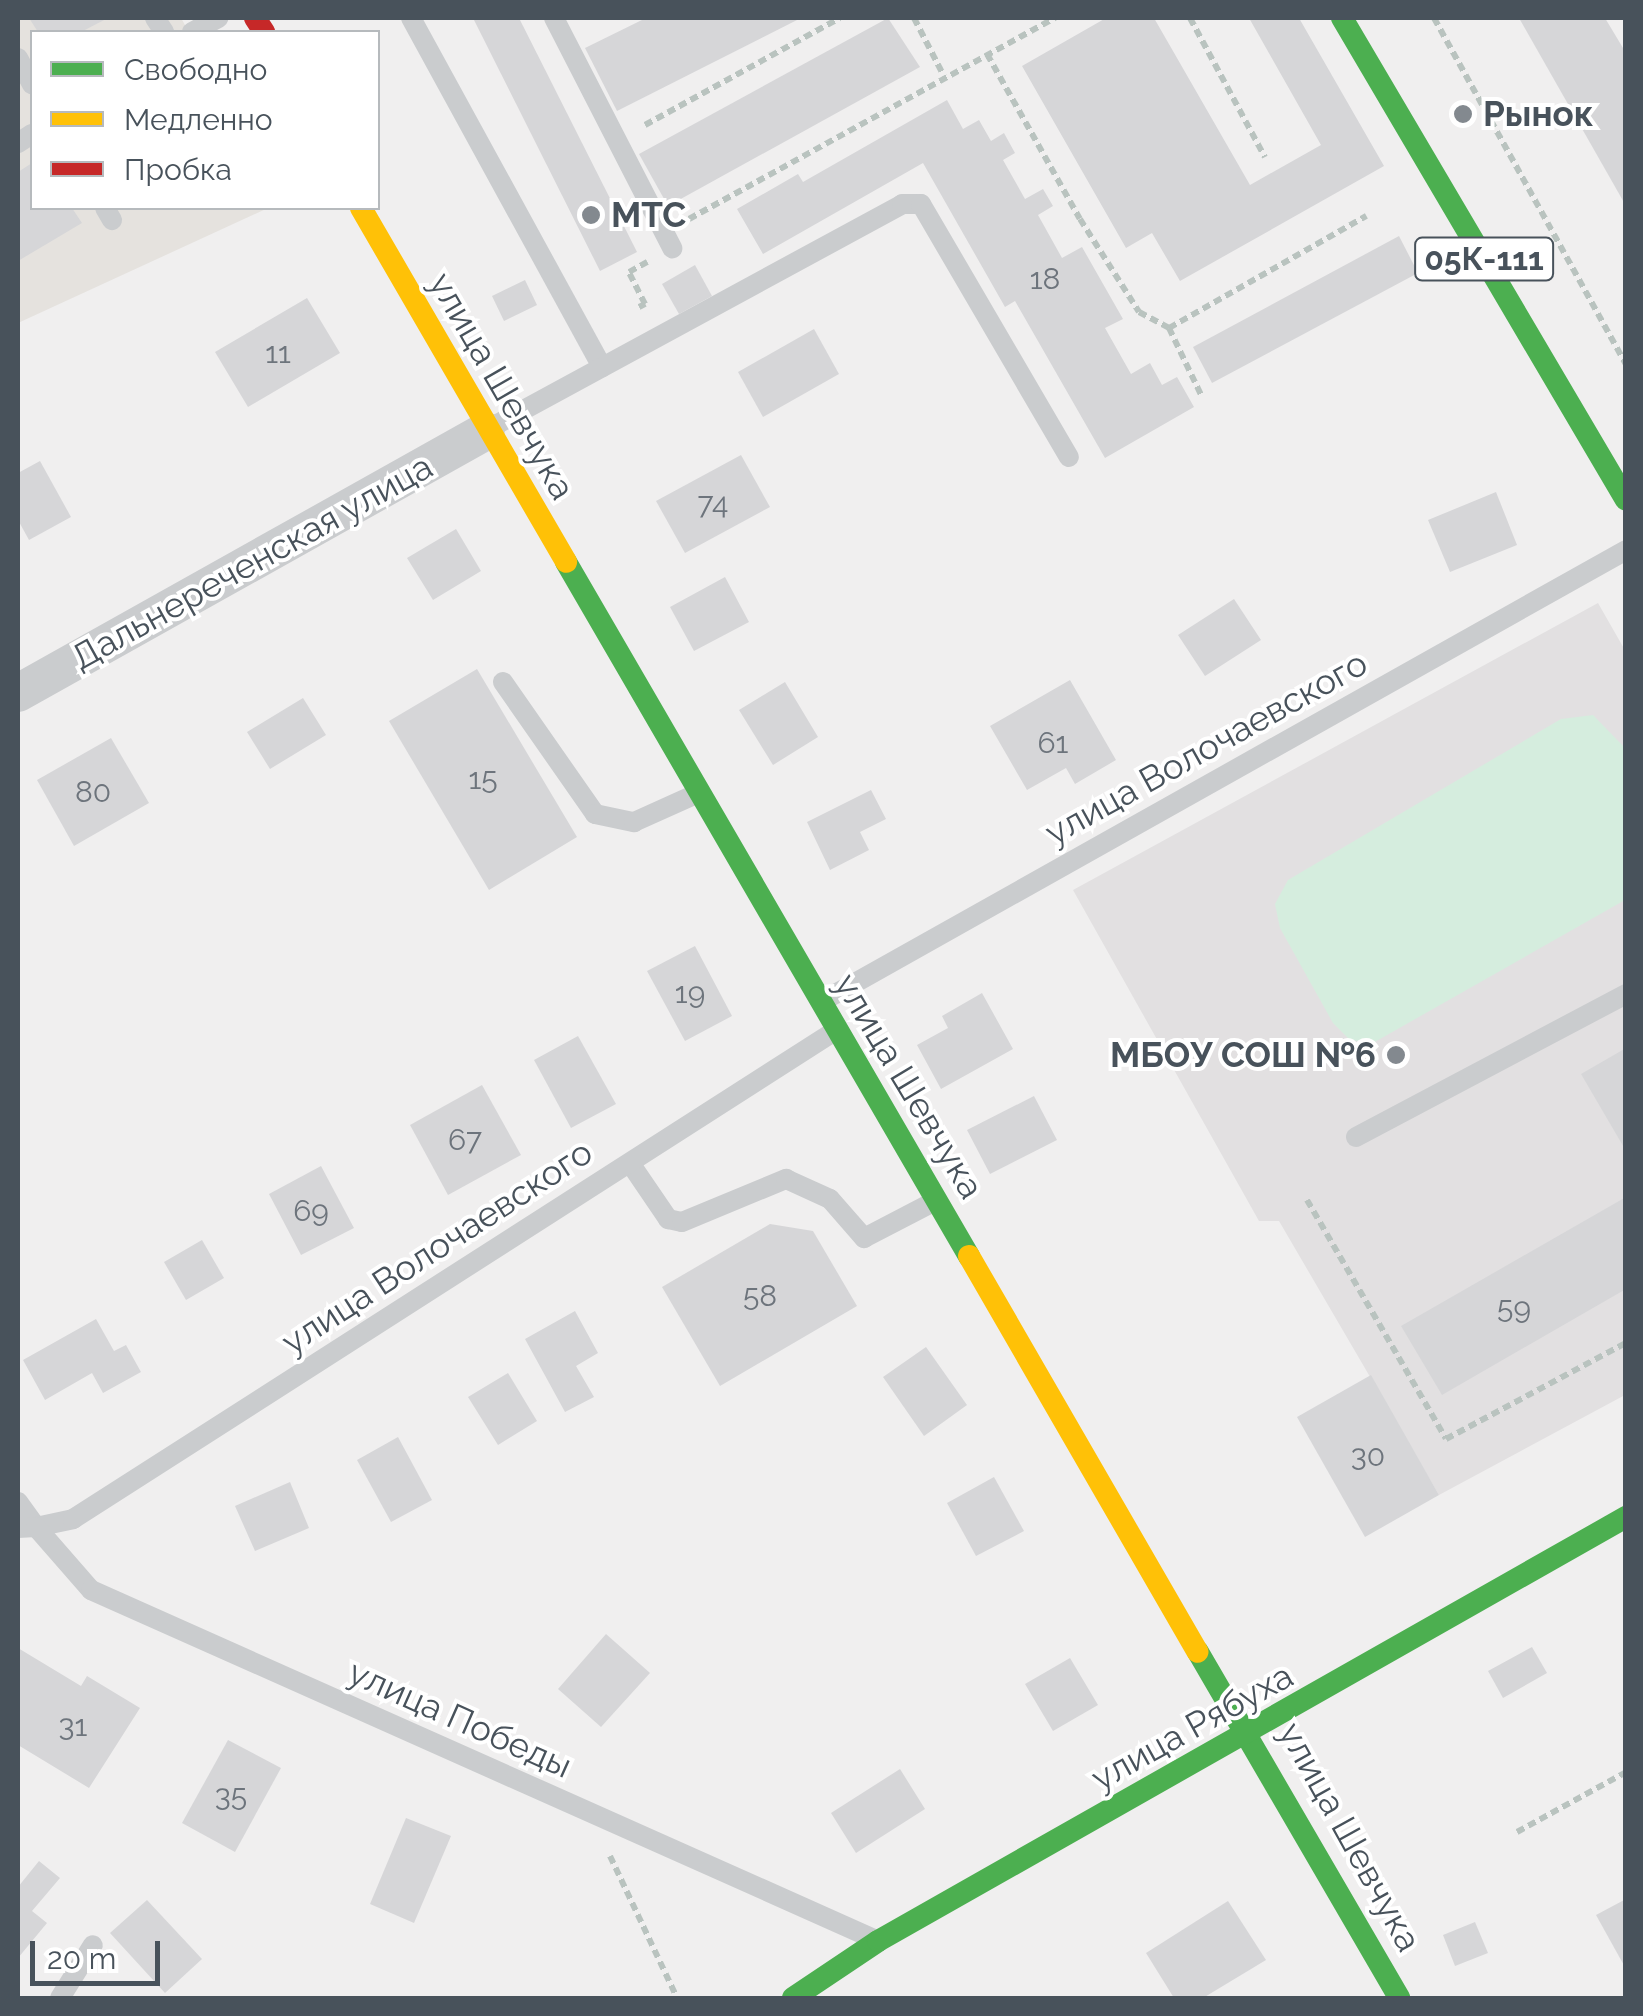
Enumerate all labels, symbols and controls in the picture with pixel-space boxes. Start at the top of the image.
legend [30,30,380,210]
text: Свободно [124,52,267,87]
place label: Рынок [1483,93,1594,135]
text: Медленно [124,102,273,137]
marker: Рынок [1452,103,1474,125]
text: Пробка [124,152,232,187]
place label: МТС [611,194,686,236]
marker: МТС [580,204,602,226]
road number: 05К-111 [1414,232,1554,286]
house number: 18 [1030,261,1060,297]
street label: улица Шевчука [420,265,584,507]
house number: 11 [265,335,291,371]
street label: Дальнереченская улица [64,445,440,679]
house number: 74 [698,486,728,522]
street label: улица Волочаевского [1038,642,1374,854]
house number: 61 [1038,725,1068,761]
house number: 15 [468,761,498,797]
house number: 80 [75,774,111,810]
street label: улица Шевчука [825,966,993,1206]
house number: 19 [675,975,705,1011]
place label: МБОУ СОШ №6 [1110,1034,1376,1076]
marker: МБОУ СОШ №6 [1385,1044,1407,1066]
house number: 67 [448,1122,482,1158]
street label: улица Волочаевского [274,1131,600,1363]
house number: 69 [293,1193,329,1229]
house number: 58 [743,1278,777,1314]
house number: 59 [1497,1290,1531,1326]
house number: 30 [1351,1438,1385,1474]
street label: улица Победы [342,1651,578,1787]
street label: улица Рябуха [1084,1654,1300,1800]
house number: 31 [59,1708,87,1744]
street label: улица Шевчука [1270,1715,1430,1959]
house number: 35 [215,1778,247,1814]
scale bar [35,1921,165,1983]
text: 20 m [47,1941,116,1976]

